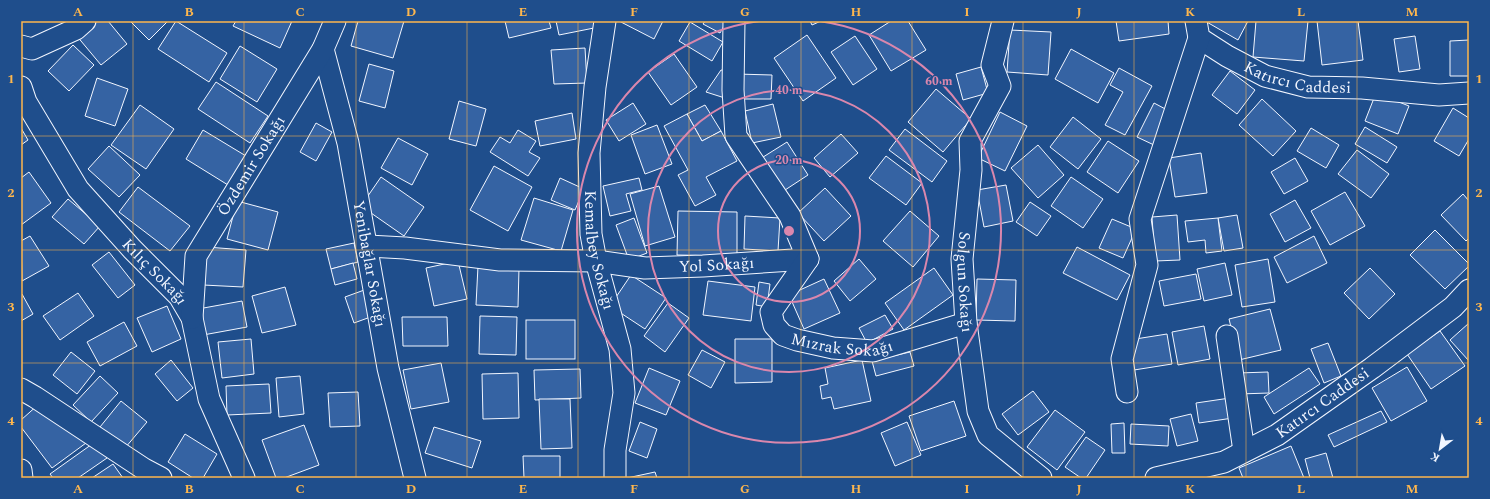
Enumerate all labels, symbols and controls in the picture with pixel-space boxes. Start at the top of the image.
text: A [73,2,83,22]
text: B [184,2,194,22]
text: C [295,2,305,22]
text: D [406,2,416,22]
text: E [519,2,528,22]
text: F [630,2,638,22]
text: G [740,2,750,22]
text: H [851,2,862,22]
text: I [964,2,970,22]
text: J [1076,2,1082,22]
text: K [1185,2,1195,22]
text: L [1297,2,1305,22]
text: M [1406,2,1419,22]
street label: Katırcı Caddesi [1240,55,1351,100]
text: 1 [7,69,15,89]
text: 1 [1475,69,1483,89]
text: 60 m [925,72,953,91]
text: 40 m [775,81,803,100]
street label: Özdemir Sokağı [211,111,291,221]
text: 20 m [775,151,803,170]
text: 2 [7,183,15,203]
text: 2 [1475,183,1483,203]
street label: Kemalbey Sokağı [578,190,621,313]
street label: Yenibağlar Sokağı [346,199,393,329]
centre of rings [782,224,796,238]
street label: Solgun Sokağı [950,231,979,334]
street label: Kılıç Sokağı [116,233,194,309]
street label: Yol Sokağı [679,251,755,279]
text: 3 [7,297,15,317]
text: 3 [1475,297,1483,317]
street label: Mızrak Sokağı [789,327,896,363]
street label: Katırcı Caddesi [1271,361,1374,444]
text: 4 [7,411,15,431]
text: 4 [1475,411,1483,431]
north arrow [1420,429,1460,469]
text: K [1427,447,1443,467]
text: A [73,479,83,499]
text: B [184,479,194,499]
text: C [295,479,305,499]
text: D [406,479,416,499]
text: E [519,479,528,499]
text: F [630,479,638,499]
text: G [740,479,750,499]
text: H [851,479,862,499]
text: I [964,479,970,499]
text: J [1076,479,1082,499]
text: K [1185,479,1195,499]
text: L [1297,479,1305,499]
text: M [1406,479,1419,499]

